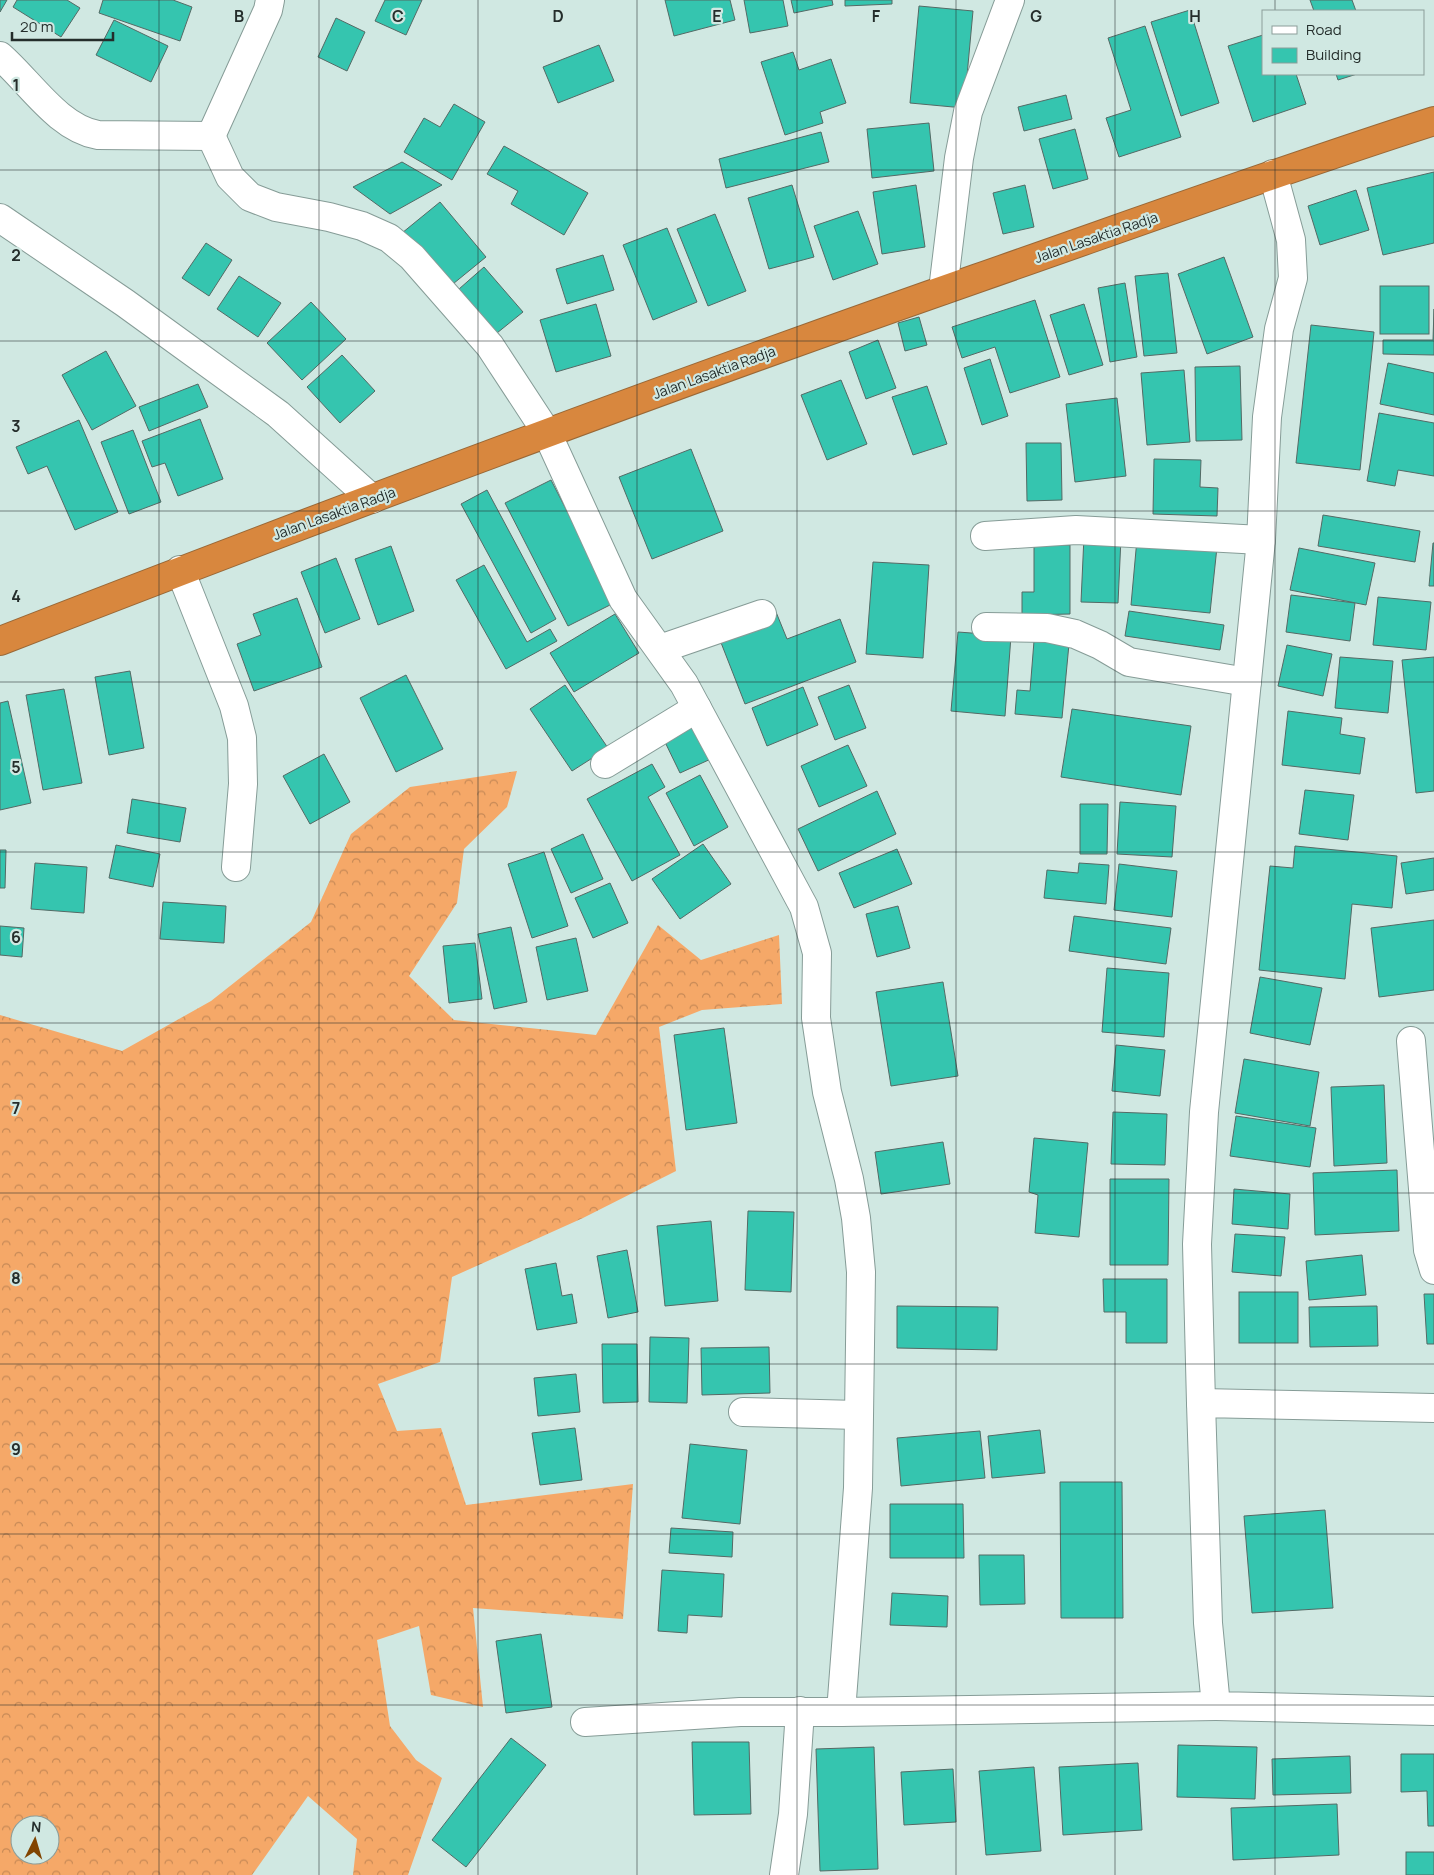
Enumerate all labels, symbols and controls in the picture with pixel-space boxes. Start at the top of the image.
text: B [234,5,244,27]
text: C [392,5,404,27]
text: D [552,5,564,27]
text: E [712,5,722,27]
text: F [872,5,881,27]
text: G [1030,5,1042,27]
text: H [1189,5,1201,27]
scale bar [12,10,114,42]
legend [1262,10,1424,75]
text: 20 m [20,16,53,37]
text: Road [1306,19,1342,40]
text: Building [1306,44,1361,65]
text: 1 [12,74,20,96]
street label: Jalan Lasaktia Radja [1032,207,1160,267]
text: 2 [11,244,21,266]
street label: Jalan Lasaktia Radja [650,341,778,403]
text: 3 [11,415,21,437]
street label: Jalan Lasaktia Radja [270,482,398,544]
text: 4 [11,585,21,607]
text: 5 [11,756,21,778]
text: 6 [11,926,21,948]
text: 7 [12,1097,20,1119]
text: 8 [11,1267,21,1289]
text: 9 [11,1438,21,1460]
north arrow [10,1815,60,1865]
text: N [30,1817,42,1836]

